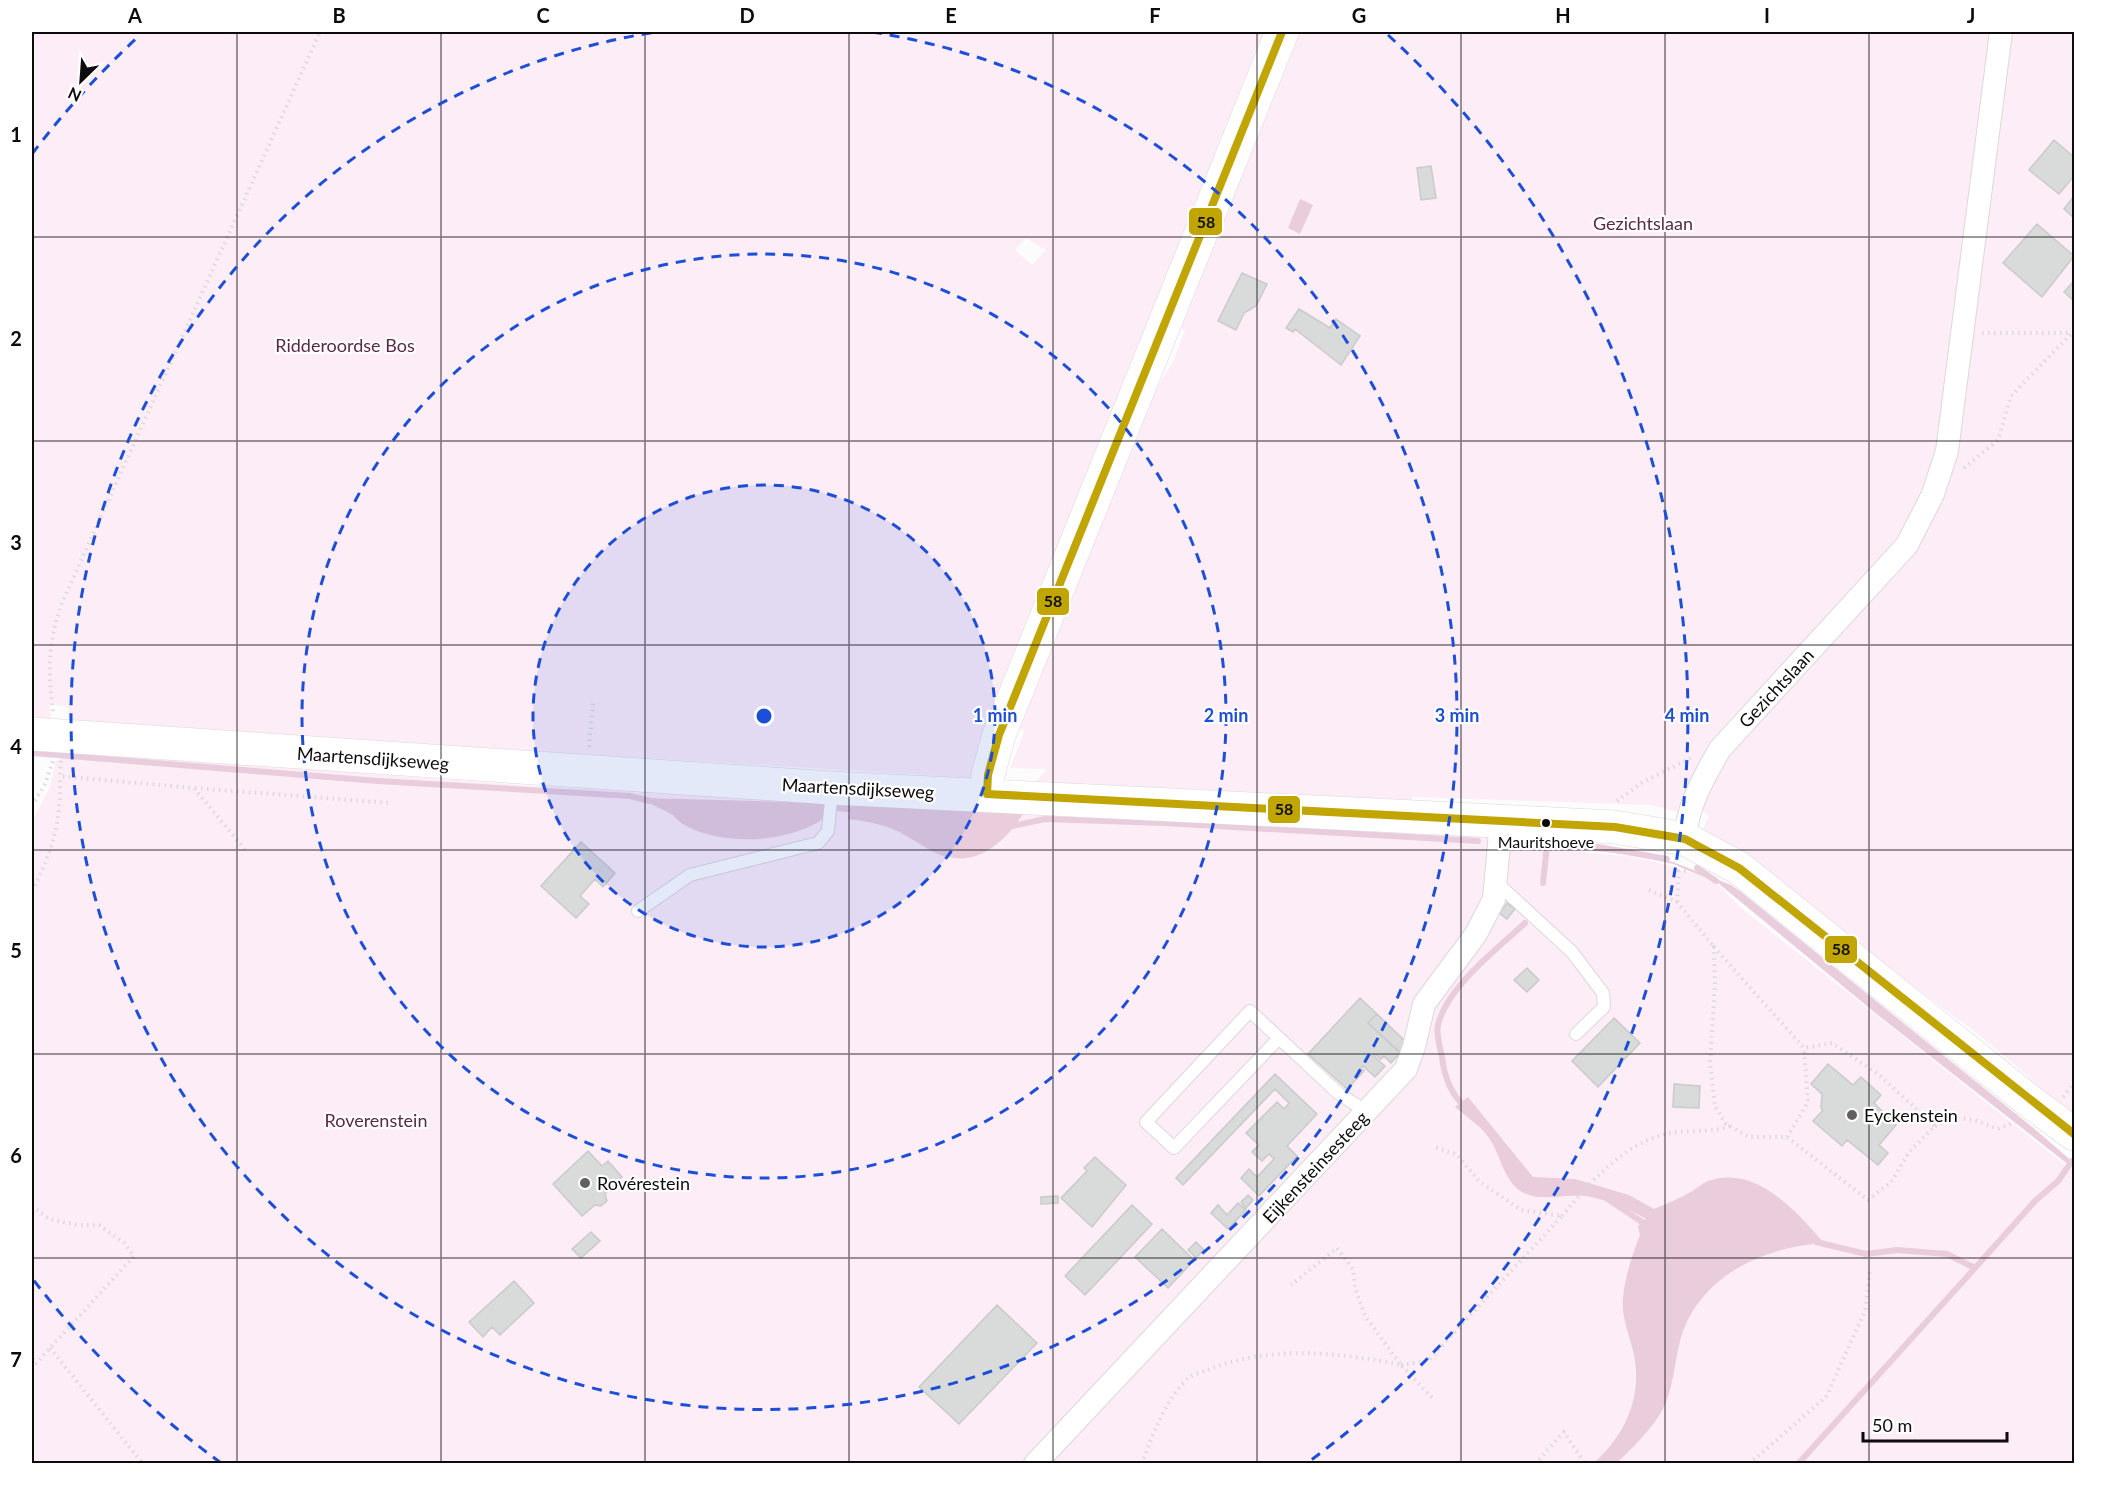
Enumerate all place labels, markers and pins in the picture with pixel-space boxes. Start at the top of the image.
centre of rings [754,706,774,726]
marker: Mauritshoeve [1540,817,1552,829]
place label: Mauritshoeve [1498,832,1594,851]
place label: Eyckenstein [1864,1104,1958,1126]
marker: Eyckenstein [1845,1108,1859,1122]
place label: Rovérestein [597,1172,690,1194]
marker: Rovérestein [578,1176,592,1190]

